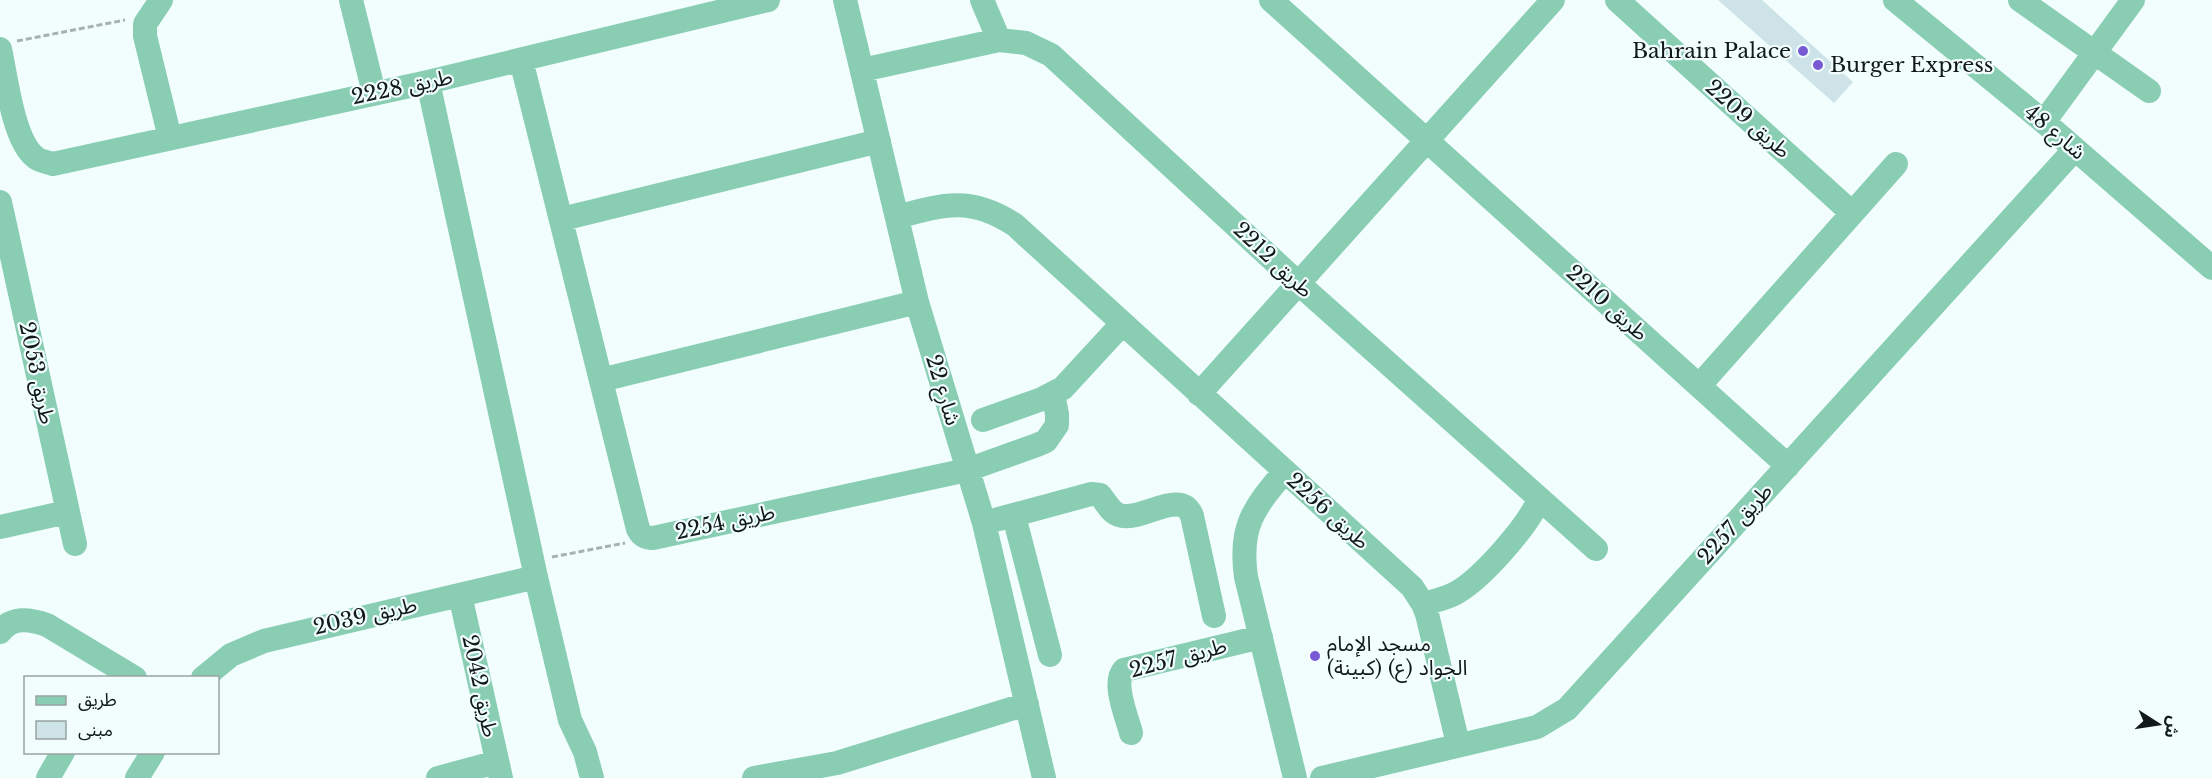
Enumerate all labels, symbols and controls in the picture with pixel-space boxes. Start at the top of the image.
place label: Bahrain Palace [1632,38,1791,64]
marker: Bahrain Palace [1796,44,1810,58]
place label: Burger Express [1830,52,1993,78]
marker: Burger Express [1811,58,1825,72]
street label: طريق 2228 [349,64,455,110]
street label: طريق 2209 [1700,74,1796,164]
street label: شارع 48 [2018,99,2091,167]
street label: طريق 2212 [1228,217,1318,303]
street label: طريق 2210 [1561,259,1653,347]
street label: طريق 2053 [13,319,61,427]
street label: شارع 22 [918,351,966,429]
street label: طريق 2256 [1281,467,1375,555]
street label: طريق 2257 [1692,478,1778,570]
street label: طريق 2254 [673,499,777,545]
street label: طريق 2039 [311,591,419,641]
place label: مسجد الإمام الجواد (ع) (كبينة) [1327,631,1467,683]
street label: طريق 2042 [456,632,504,740]
street label: طريق 2257 [1127,633,1229,683]
marker: مسجد الإمام الجواد (ع) (كبينة) [1308,649,1322,663]
legend [24,676,219,754]
text: طريق [78,689,117,711]
north arrow [2128,694,2188,754]
text: ش [2161,714,2185,740]
text: مبنى [78,719,113,741]

